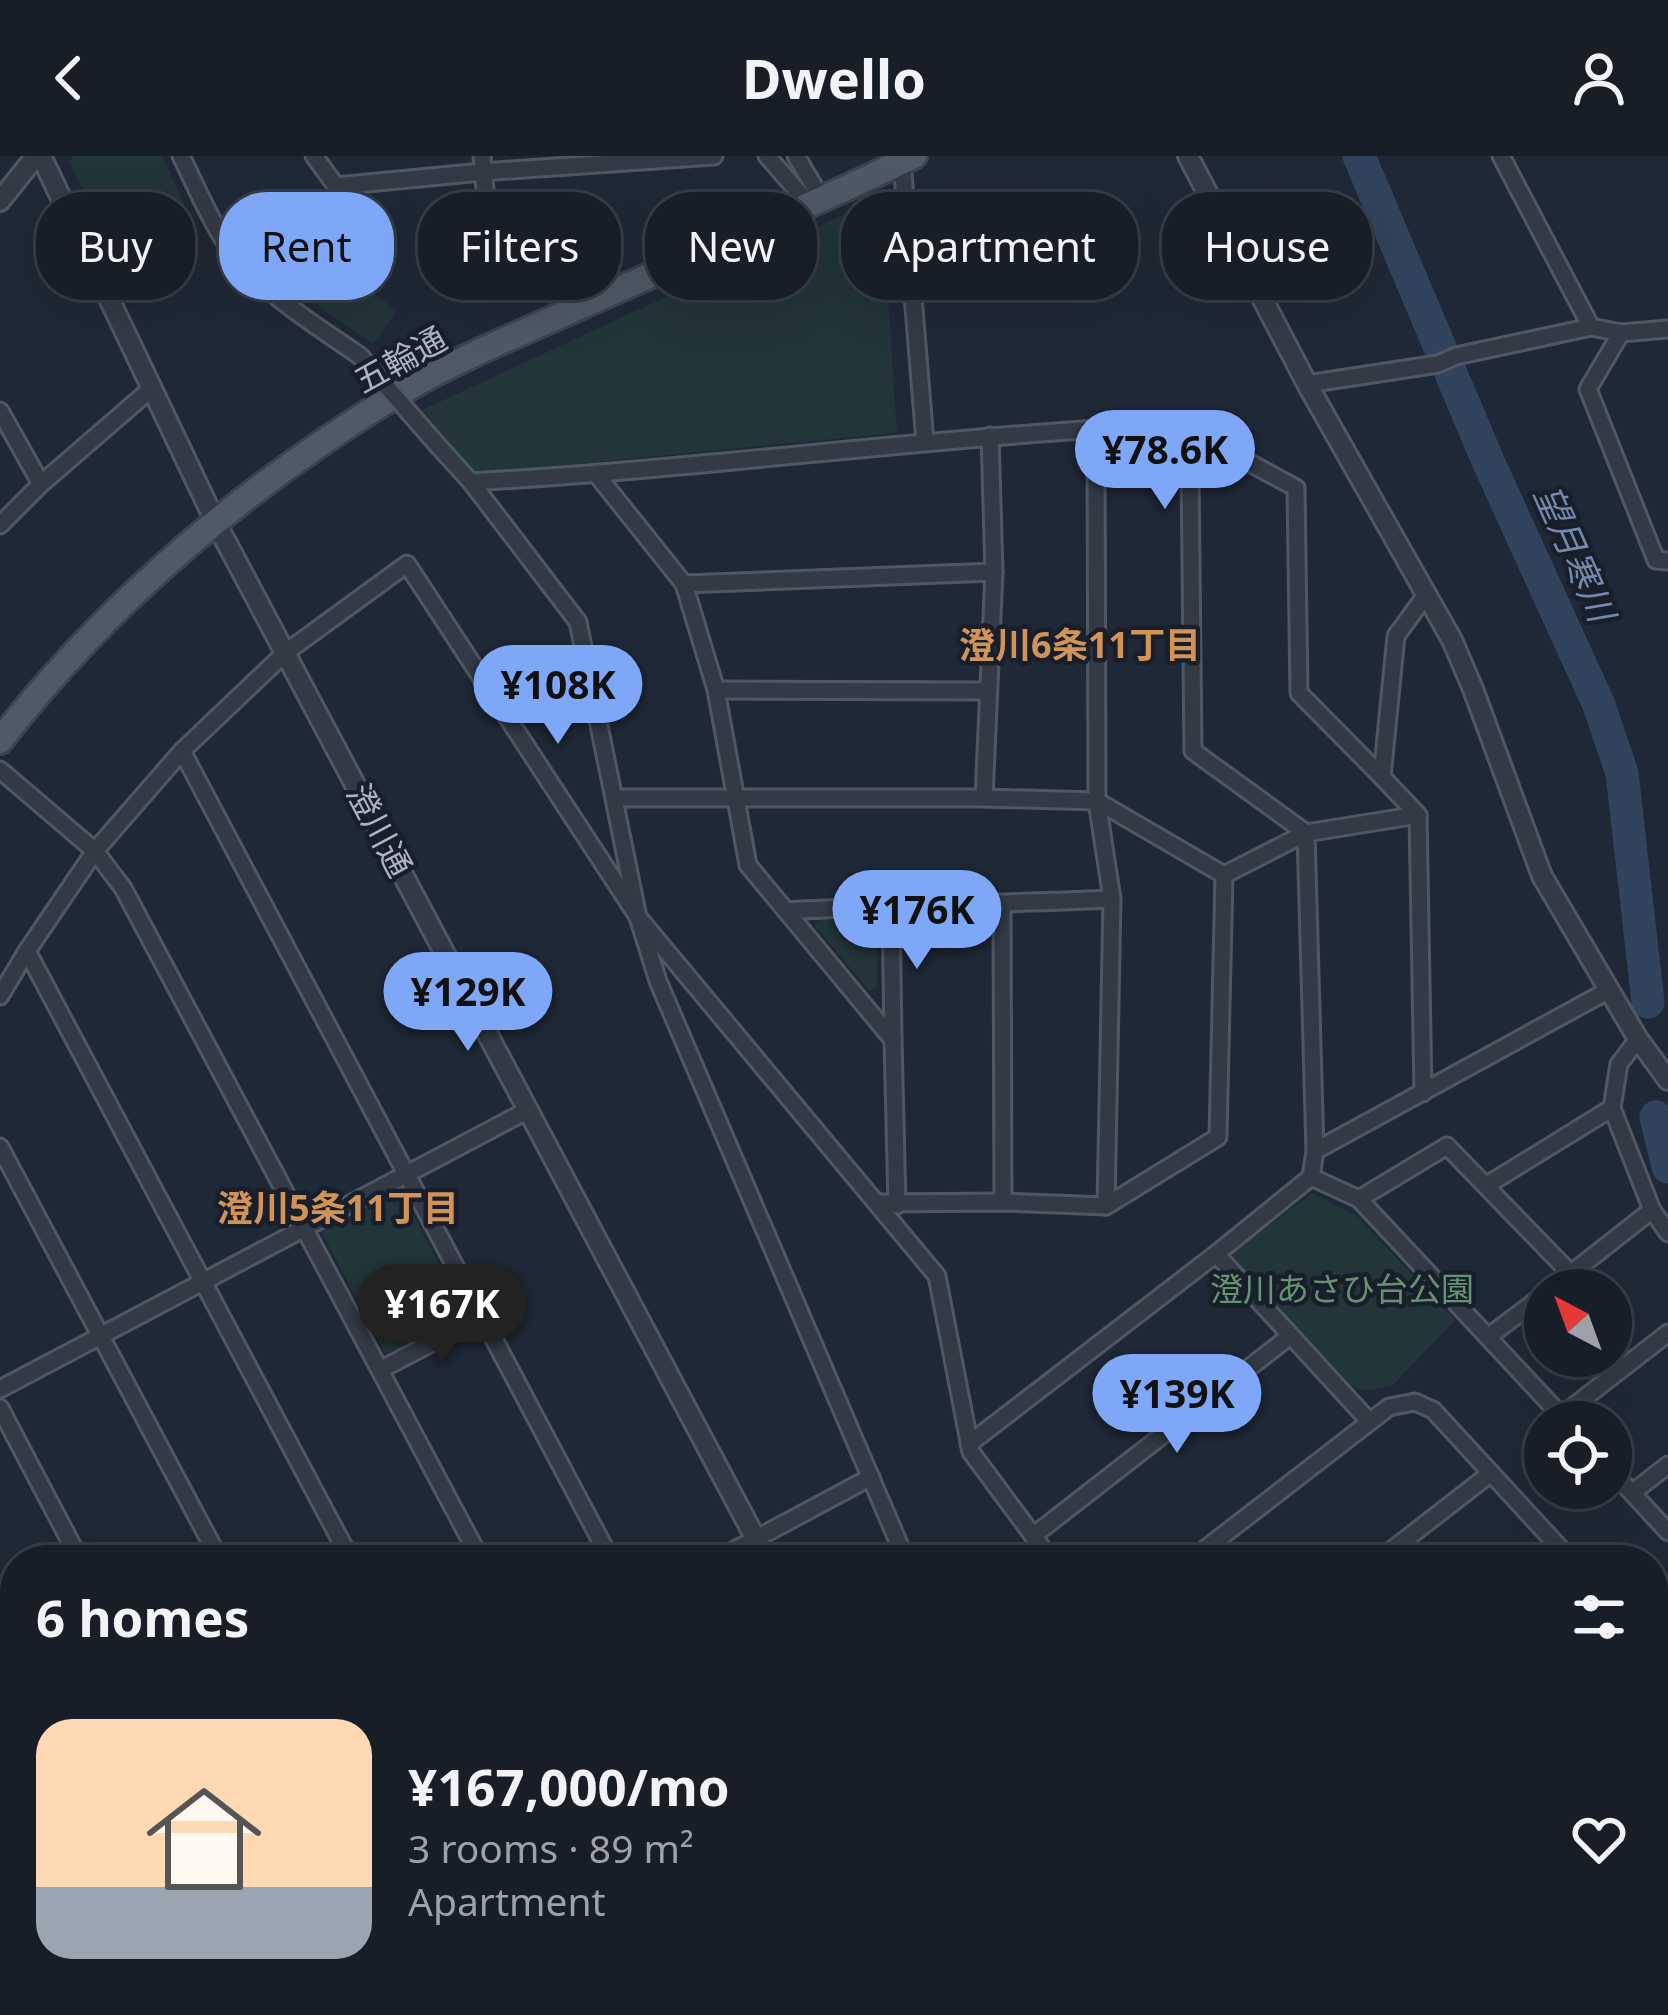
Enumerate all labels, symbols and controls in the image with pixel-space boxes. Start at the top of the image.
text: Dwello [742,41,926,115]
icon: back [36,45,102,111]
icon: person [1566,45,1632,111]
chip: Buy [36,192,195,300]
chip: Rent [219,192,394,300]
chip: Filters [418,192,621,300]
chip: New [645,192,817,300]
chip: Apartment [841,192,1138,300]
chip: House [1162,192,1372,300]
street label: 五輪通 [346,315,454,403]
pin: ¥78.6K [1067,410,1263,512]
text: ¥78.6K [1102,422,1228,475]
water label: 望月寒川 [1523,477,1628,632]
district label: 澄川6条11丁目 [959,620,1201,669]
pin: ¥108K [474,645,642,747]
text: ¥108K [500,657,616,710]
street label: 澄川通 [337,776,423,884]
pin: ¥176K [833,870,1001,972]
text: ¥176K [859,882,975,935]
pin: ¥129K [384,952,552,1054]
text: ¥129K [410,964,526,1017]
district label: 澄川5条11丁目 [217,1183,459,1232]
pin: ¥167K [358,1264,526,1366]
park label: 澄川あさひ台公園 [1210,1266,1474,1311]
north arrow [1524,1269,1632,1377]
map controls [1524,1269,1632,1509]
text: ¥167K [384,1276,500,1329]
pin: ¥139K [1093,1354,1261,1456]
text: ¥139K [1119,1366,1235,1419]
button: locate [1524,1401,1632,1509]
text: 6 homes [36,1582,249,1652]
icon: filters [1566,1584,1632,1650]
text: ¥167,000/mo [408,1751,730,1821]
icon: home [132,1767,276,1911]
icon: heart [1566,1806,1632,1872]
text: 3 rooms · 89 m² [408,1821,694,1874]
text: Apartment [408,1874,606,1927]

